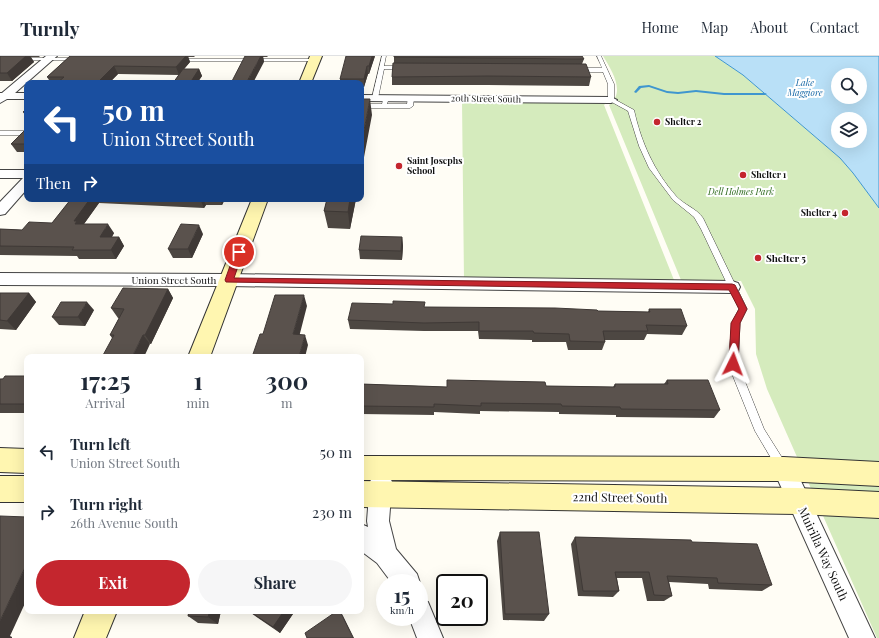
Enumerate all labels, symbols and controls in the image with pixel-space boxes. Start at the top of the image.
text: Turnly [20,15,80,41]
text: Home [641,18,679,37]
text: Map [701,18,728,37]
text: About [750,18,788,37]
text: Contact [810,18,859,37]
map controls [831,68,867,148]
button: search [831,68,867,104]
water label: Lake Maggiore [787,76,823,98]
text: 50 m [102,91,165,128]
street label: 20th Street South [451,91,522,105]
icon: left [36,96,88,148]
button: layers [831,112,867,148]
place label: Shelter 2 [665,115,702,127]
marker: Shelter 2 [652,117,662,127]
text: Union Street South [102,127,255,151]
place label: Saint Josephs School [407,154,462,176]
marker: Saint Josephs School [394,161,404,171]
place label: Shelter 1 [751,168,787,180]
marker: Shelter 1 [738,170,748,180]
icon: right [79,172,101,194]
text: Then [36,173,71,193]
park label: Dell Holmes Park [707,185,774,197]
place label: Shelter 4 [801,206,837,218]
marker: Shelter 4 [840,208,850,218]
pin [222,235,256,269]
icon: arrive [228,241,250,263]
place label: Shelter 5 [766,251,806,265]
marker: Shelter 5 [753,253,763,263]
street label: Union Street South [132,273,217,287]
position arrow [712,343,754,385]
text: 17:25 [80,364,131,396]
text: 1 [193,364,203,396]
text: 300 [265,364,308,396]
text: Arrival [85,394,125,411]
text: min [186,394,210,411]
text: m [281,394,293,411]
text: Turn left [70,434,131,454]
icon: left [36,441,58,463]
text: 50 m [320,442,352,462]
text: Union Street South [70,454,180,471]
street label: 22nd Street South [572,488,668,506]
text: Turn right [70,494,143,514]
icon: right [36,501,58,523]
text: 230 m [312,502,352,522]
street label: Muirilla Way South [795,504,853,603]
text: 26th Avenue South [70,514,178,531]
button: Exit [36,560,190,606]
button: Share [198,560,352,606]
speed limit sign: 20 [436,574,488,626]
text: 15 [394,581,410,608]
text: km/h [390,603,414,617]

